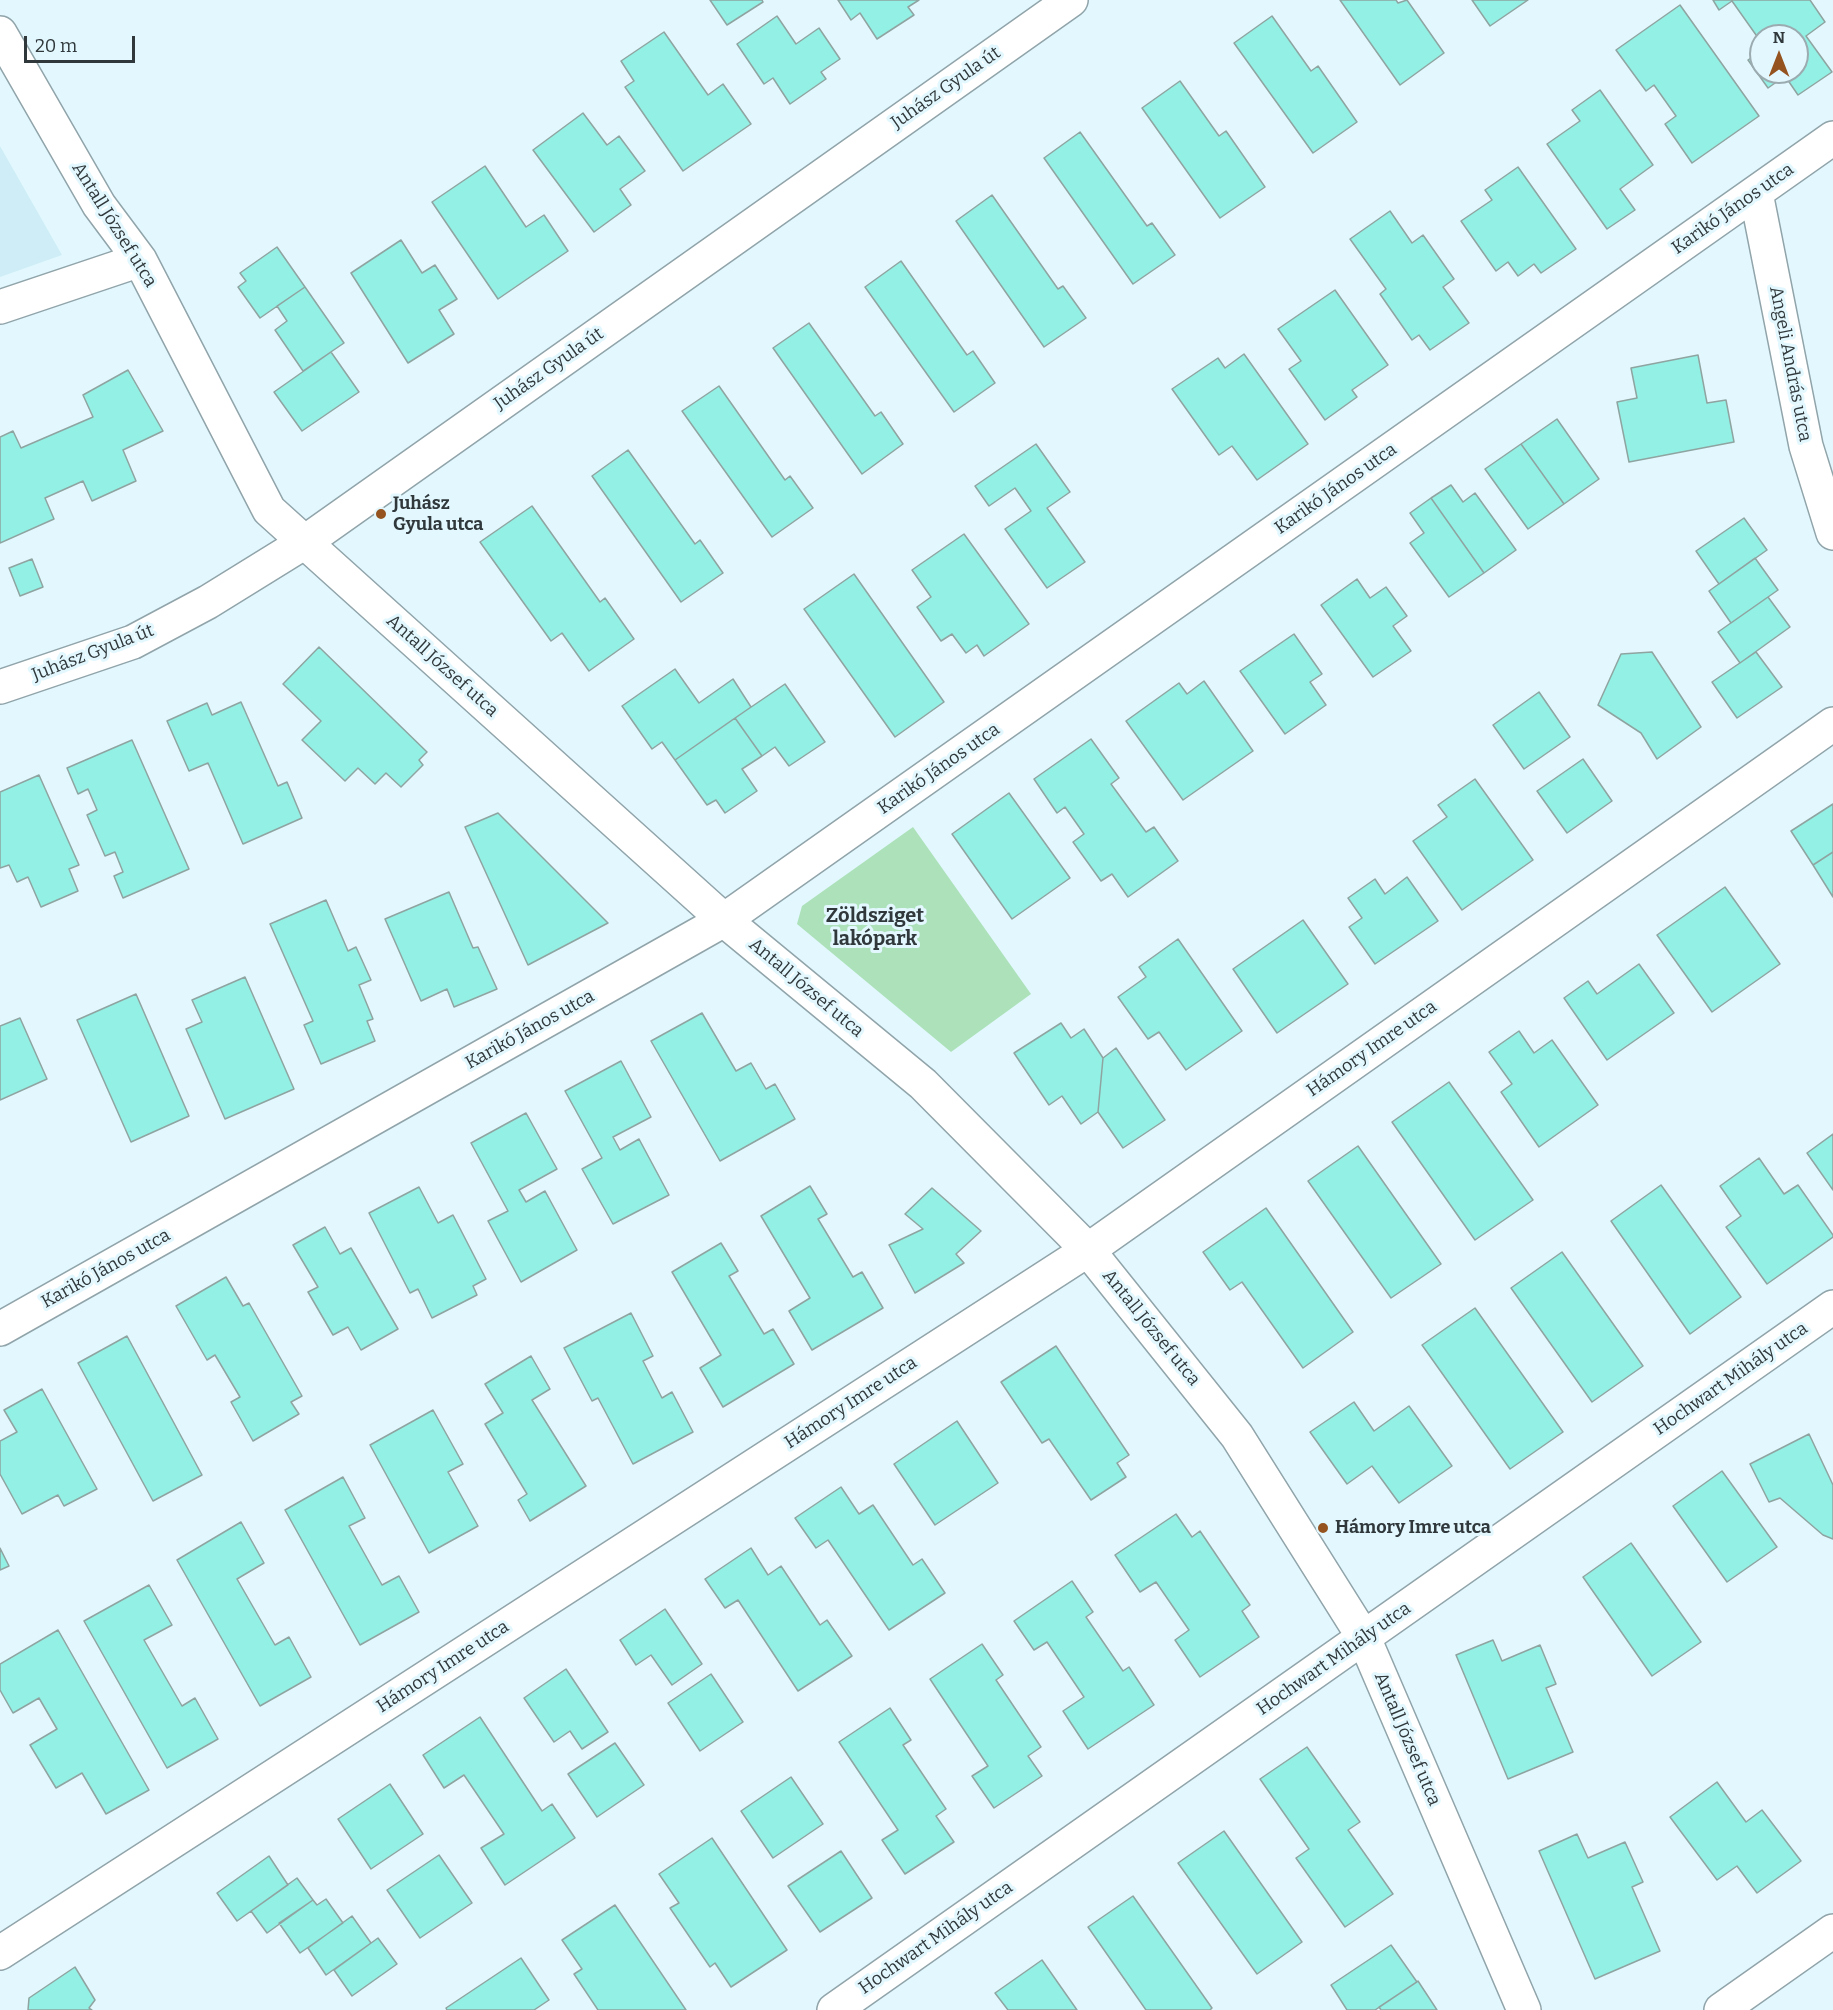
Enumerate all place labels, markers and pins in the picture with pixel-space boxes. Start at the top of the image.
place label: Juhász Gyula utca [393,493,483,536]
marker: Juhász Gyula utca [374,507,388,521]
place label: Hámory Imre utca [1335,1517,1491,1539]
marker: Hámory Imre utca [1316,1521,1330,1535]

